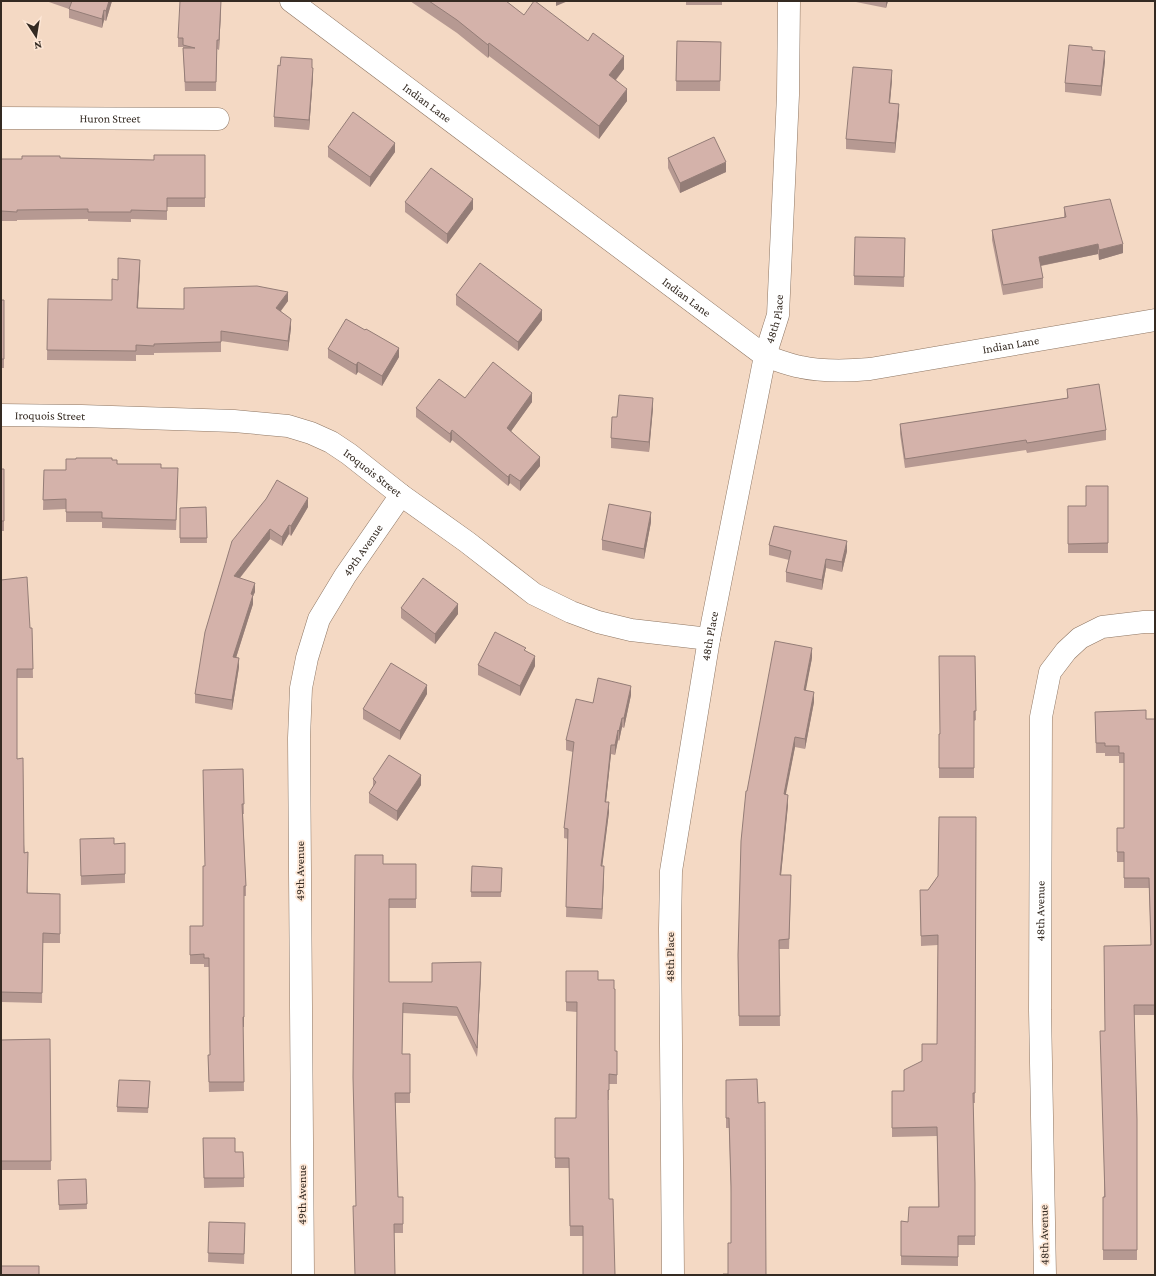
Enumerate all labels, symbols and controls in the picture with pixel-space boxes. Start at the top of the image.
north arrow [16,16,56,56]
text: N [33,39,43,53]
street label: Indian Lane [400,80,454,126]
street label: Huron Street [79,111,142,126]
street label: Indian Lane [659,274,713,320]
street label: 48th Place [762,294,786,345]
street label: Indian Lane [981,333,1040,357]
street label: Iroquois Street [15,408,86,423]
street label: Iroquois Street [341,445,405,501]
street label: 49th Avenue [340,522,386,579]
street label: 48th Place [699,610,721,662]
street label: 49th Avenue [293,841,307,901]
street label: 48th Avenue [1033,881,1047,941]
street label: 48th Place [663,932,677,982]
street label: 49th Avenue [295,1165,309,1225]
street label: 48th Avenue [1036,1205,1052,1265]

